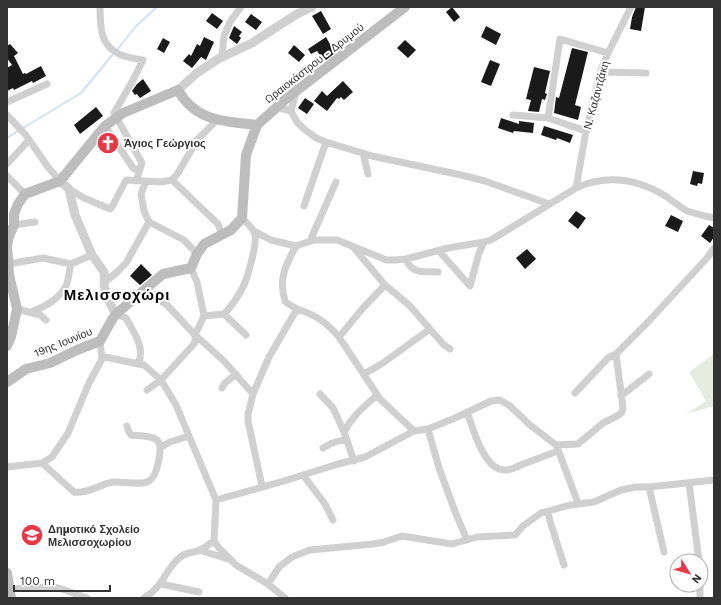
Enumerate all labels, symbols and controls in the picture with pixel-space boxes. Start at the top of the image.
street label: Ωραιοκάστρου - Δρυμού [262,21,367,106]
street label: Ν. Καζαντζάκη [581,59,612,131]
church icon: Άγιος Γεώργιος [95,130,121,156]
place label: Άγιος Γεώργιος [124,137,206,150]
district label: Μελισσοχώρι [64,286,170,304]
street label: 19ης Ιουνίου [32,325,94,360]
school or university icon: Δημοτικό Σχολείο Μελισσοχωρίου [19,522,45,548]
place label: Δημοτικό Σχολείο Μελισσοχωρίου [48,523,140,549]
north arrow [669,553,709,593]
scale bar [14,567,110,593]
text: N [689,572,704,586]
text: 100 m [20,574,55,588]

